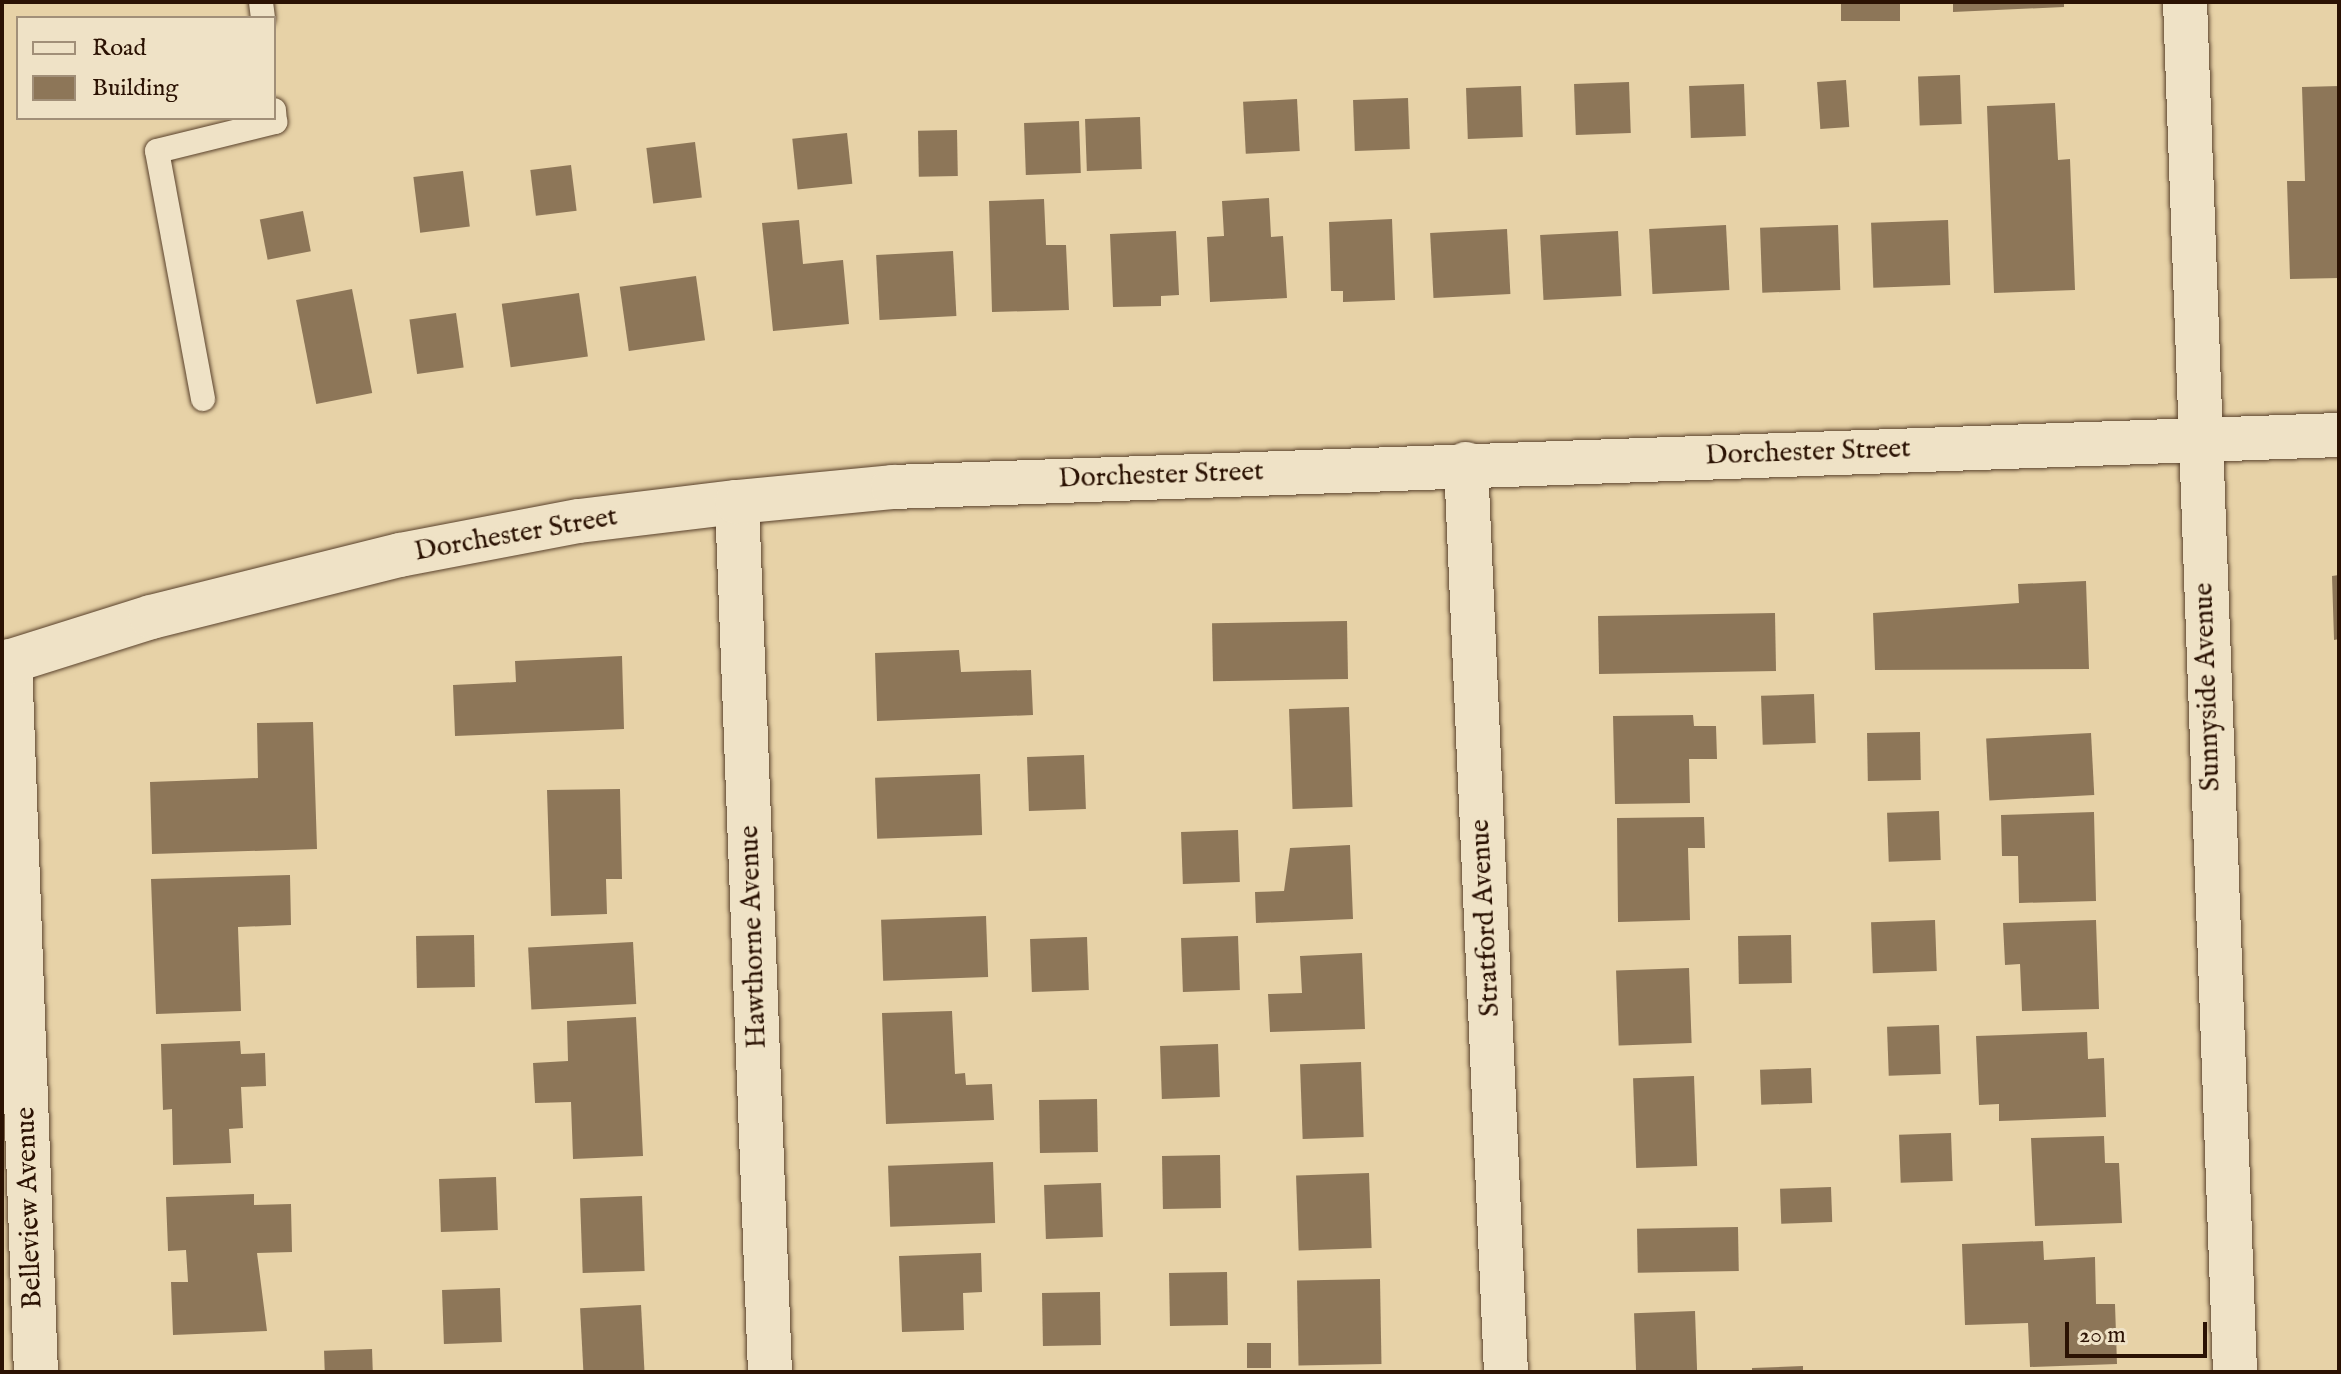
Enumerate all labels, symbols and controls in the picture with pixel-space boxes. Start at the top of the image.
legend [16,16,276,120]
text: Road [92,33,146,64]
text: Building [92,73,178,104]
street label: Dorchester Street [1705,433,1911,473]
street label: Dorchester Street [1058,456,1264,496]
street label: Dorchester Street [412,501,620,569]
street label: Sunnyside Avenue [2188,582,2228,792]
street label: Stratford Avenue [1464,818,1508,1018]
street label: Hawthorne Avenue [733,825,775,1049]
street label: Belleview Avenue [10,1106,50,1310]
scale bar [2069,1306,2211,1356]
text: 20 m [2079,1320,2126,1351]

